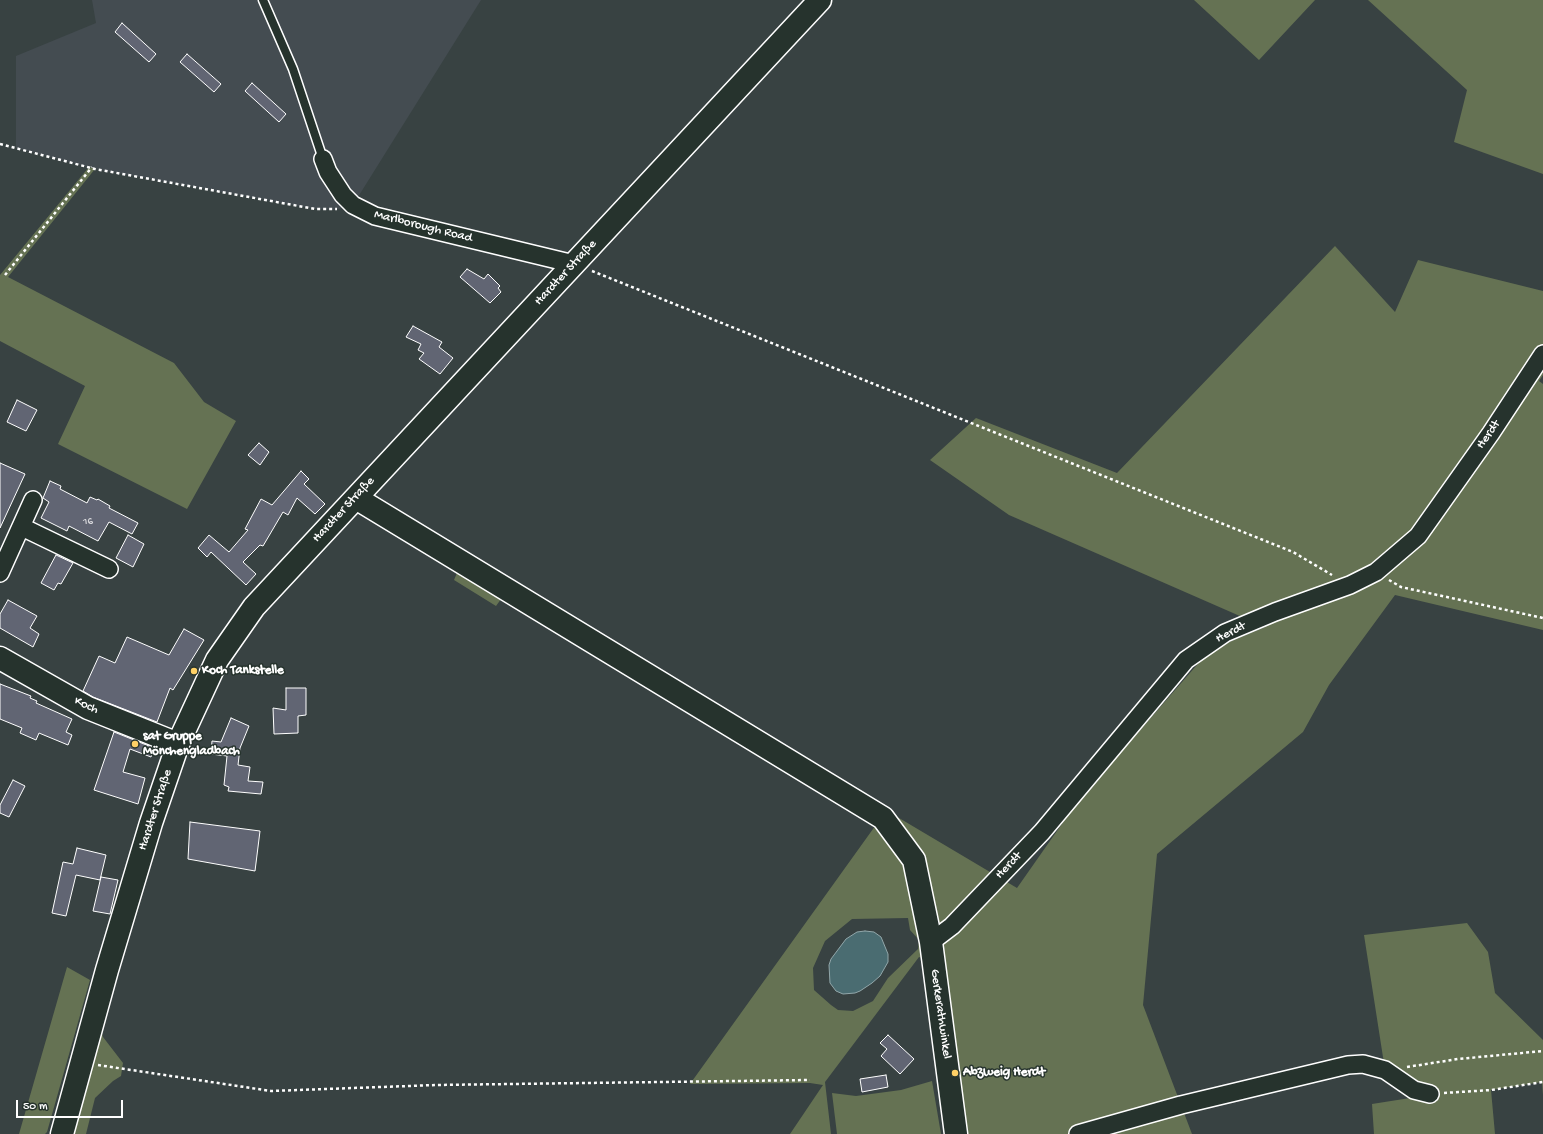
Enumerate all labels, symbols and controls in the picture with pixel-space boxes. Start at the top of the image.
street label: Marlborough Road [372,207,474,247]
street label: Hardter Straße [532,237,600,309]
street label: Herdt [1474,418,1504,452]
street label: Hardter Straße [310,474,378,546]
house number: 16 [83,515,93,529]
street label: Herdt [1213,619,1249,647]
place label: Koch Tankstelle [202,663,284,679]
marker: Koch Tankstelle [189,666,199,676]
street label: Koch [71,694,101,718]
place label: sat Gruppe Mönchengladbach [143,729,240,760]
marker: sat Gruppe Mönchengladbach [130,739,140,749]
street label: Hardter Straße [136,767,176,853]
street label: Herdt [992,849,1026,883]
street label: Gerkerathwinkel [926,968,954,1060]
place label: Abzweig Herdt [963,1065,1045,1081]
marker: Abzweig Herdt [950,1068,960,1078]
scale bar [18,1092,125,1118]
text: 50 m [23,1100,48,1114]

